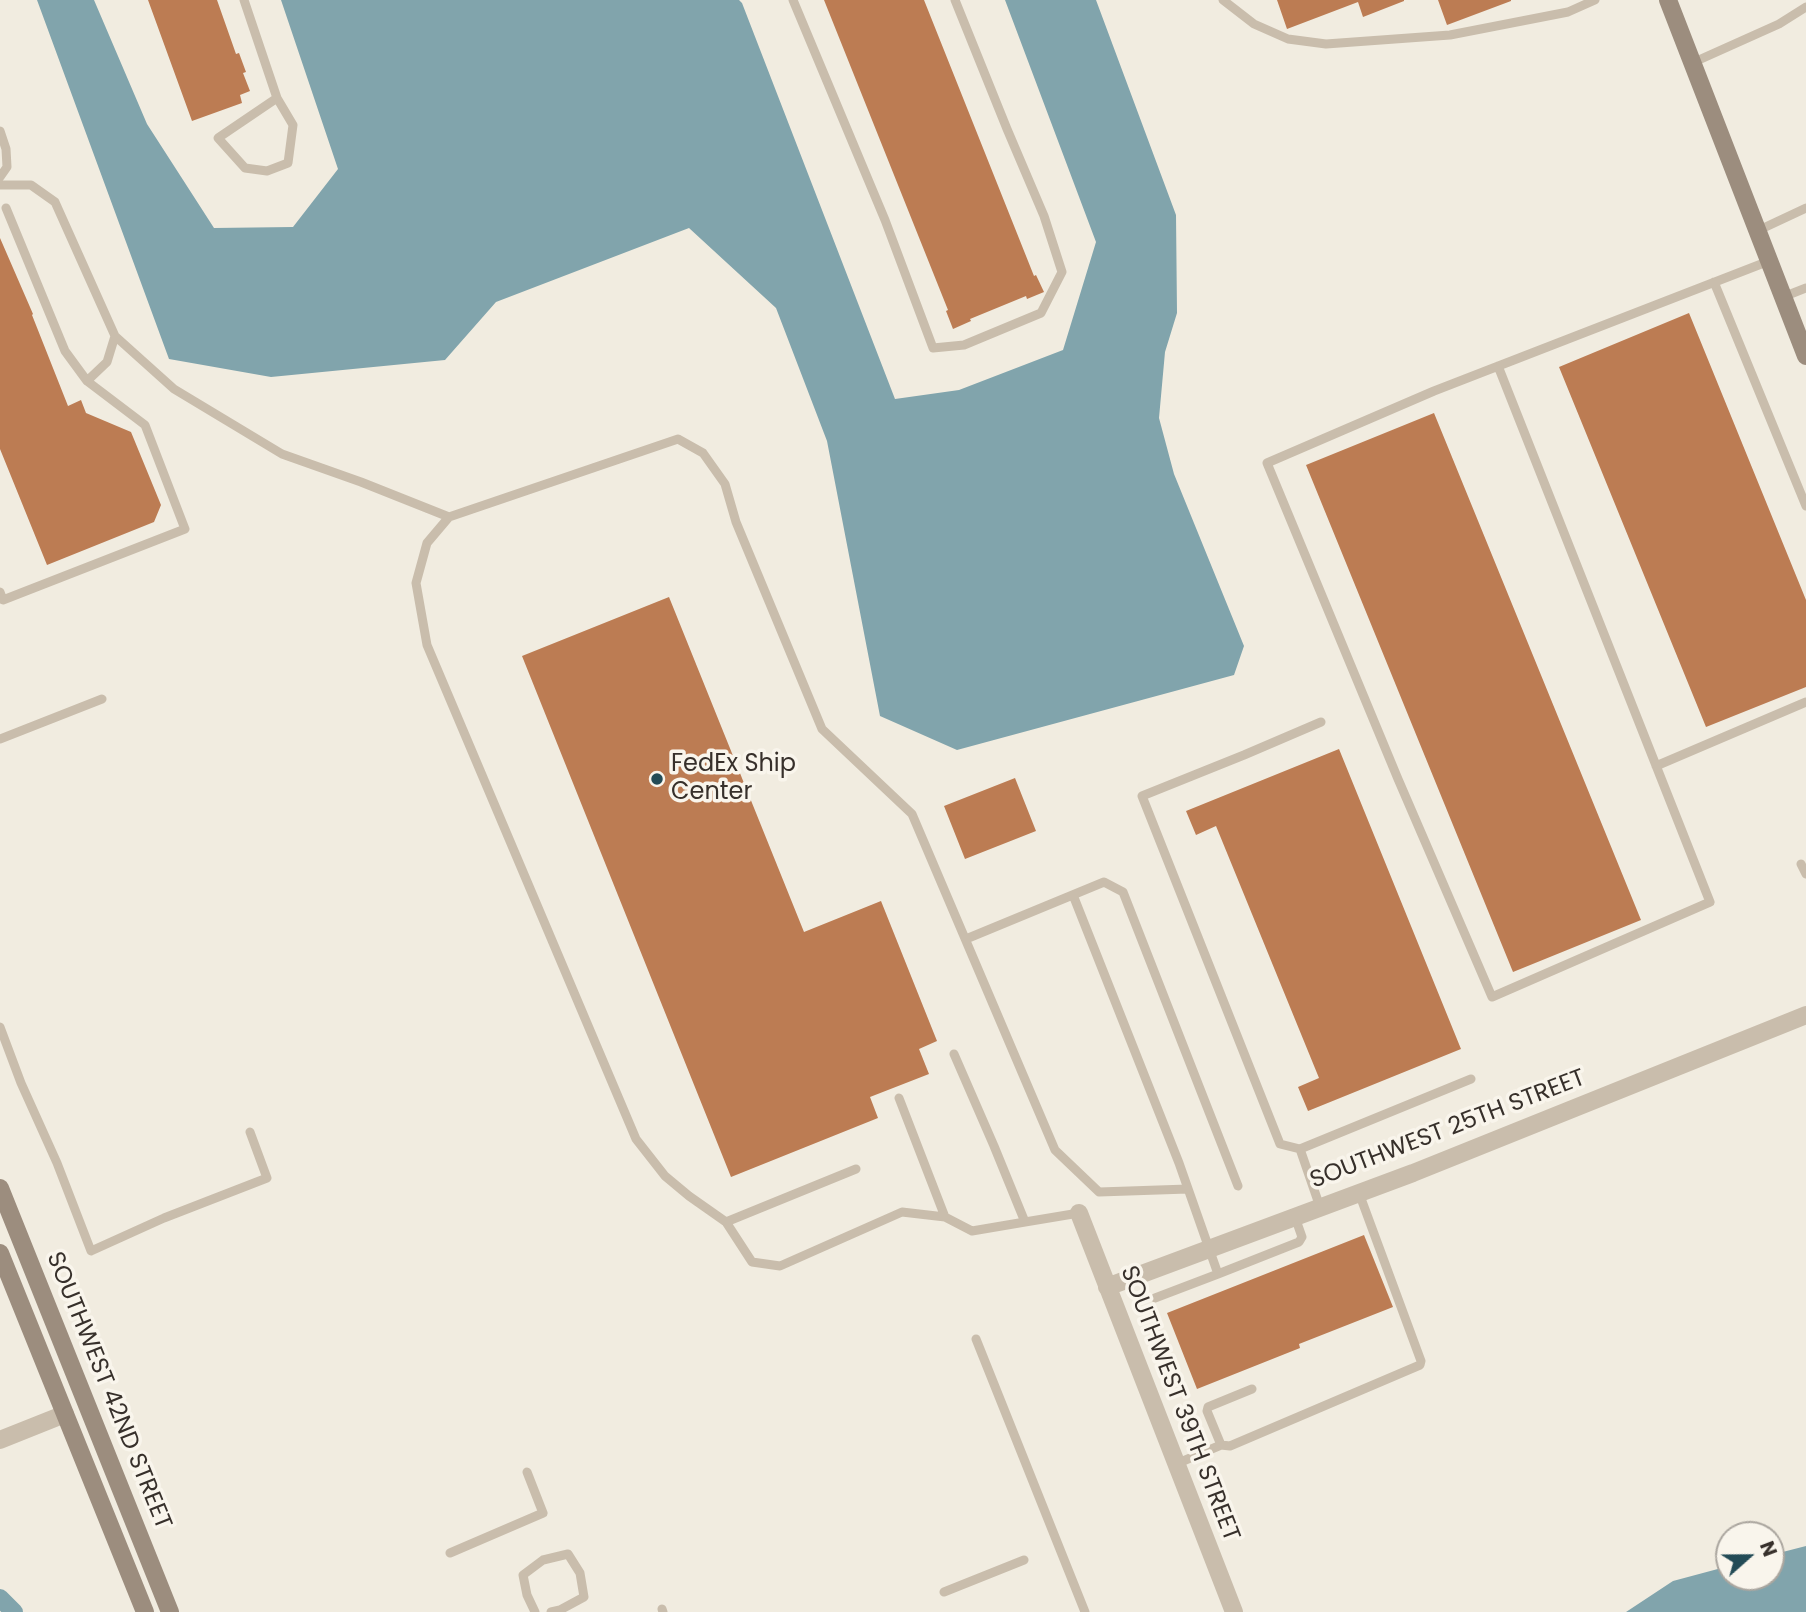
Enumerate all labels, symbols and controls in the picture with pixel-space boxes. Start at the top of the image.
place label: FedEx Ship Center [671,751,796,807]
marker: FedEx Ship Center [649,771,665,787]
street label: SOUTHWEST 25TH STREET [1306,1064,1590,1196]
street label: SOUTHWEST 42ND STREET [39,1248,177,1534]
street label: SOUTHWEST 39TH STREET [1113,1262,1245,1546]
north arrow [1715,1521,1785,1591]
text: N [1753,1537,1783,1561]

